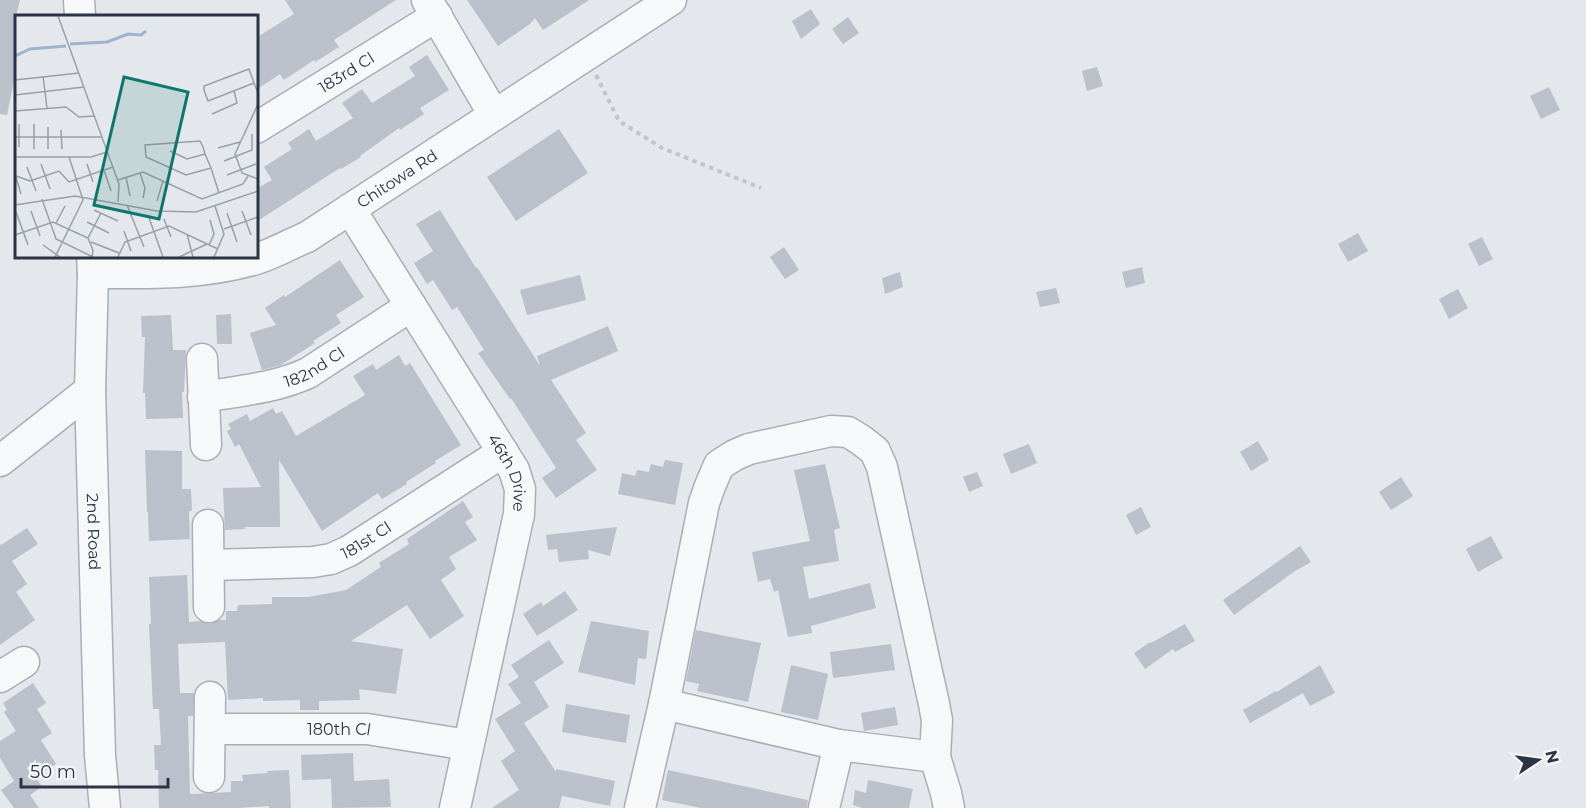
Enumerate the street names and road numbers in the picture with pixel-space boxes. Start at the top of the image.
street label: 183rd Cl [315,48,377,97]
street label: Chitowa Rd [353,145,441,212]
street label: 182nd Cl [281,343,348,391]
street label: 46th Drive [484,430,529,512]
street label: 2nd Road [83,493,104,571]
street label: 181st Cl [338,517,395,563]
street label: 180th Cl [307,720,372,739]

